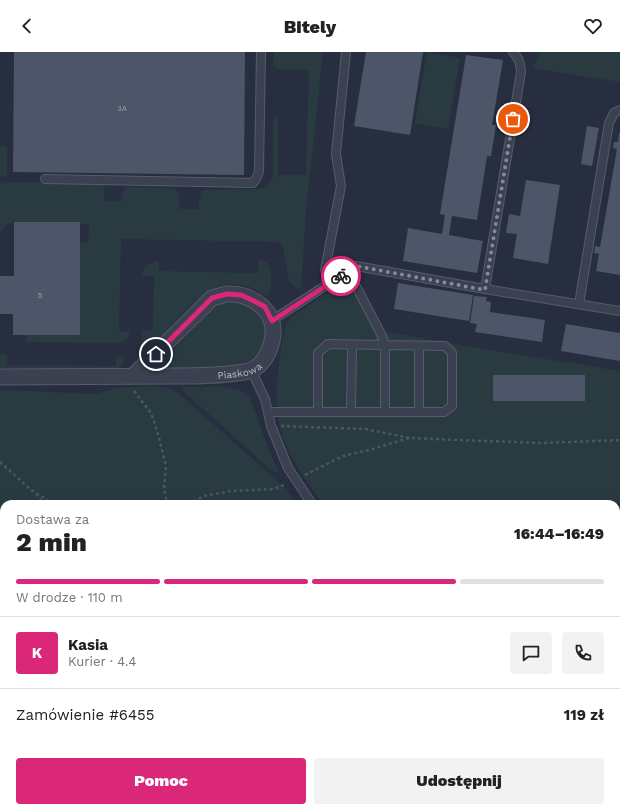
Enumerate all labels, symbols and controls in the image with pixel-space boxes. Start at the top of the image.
icon: back [16,15,38,37]
icon: heart [582,15,604,37]
text: Bitely [284,16,336,37]
pin [496,102,530,136]
house number: 3A [117,104,128,113]
icon: bag [502,108,524,130]
courier [321,256,361,296]
icon: bike [330,265,352,287]
house number: 5 [38,291,43,300]
pin [139,337,173,371]
icon: home [145,343,167,365]
street label: Piaskowa [217,360,264,381]
text: Dostawa za [16,512,89,527]
text: 16:44–16:49 [514,525,604,543]
text: 2 min [16,527,87,557]
text: W drodze · 110 m [16,590,123,605]
button: chat [510,632,552,674]
button: phone [562,632,604,674]
text: Kasia [68,636,108,654]
text: K [32,644,42,662]
text: Kurier · 4.4 [68,654,136,669]
text: Zamówienie #6455 [16,706,155,724]
text: 119 zł [564,706,604,724]
button: Pomoc [16,758,306,804]
button: Udostępnij [314,758,604,804]

